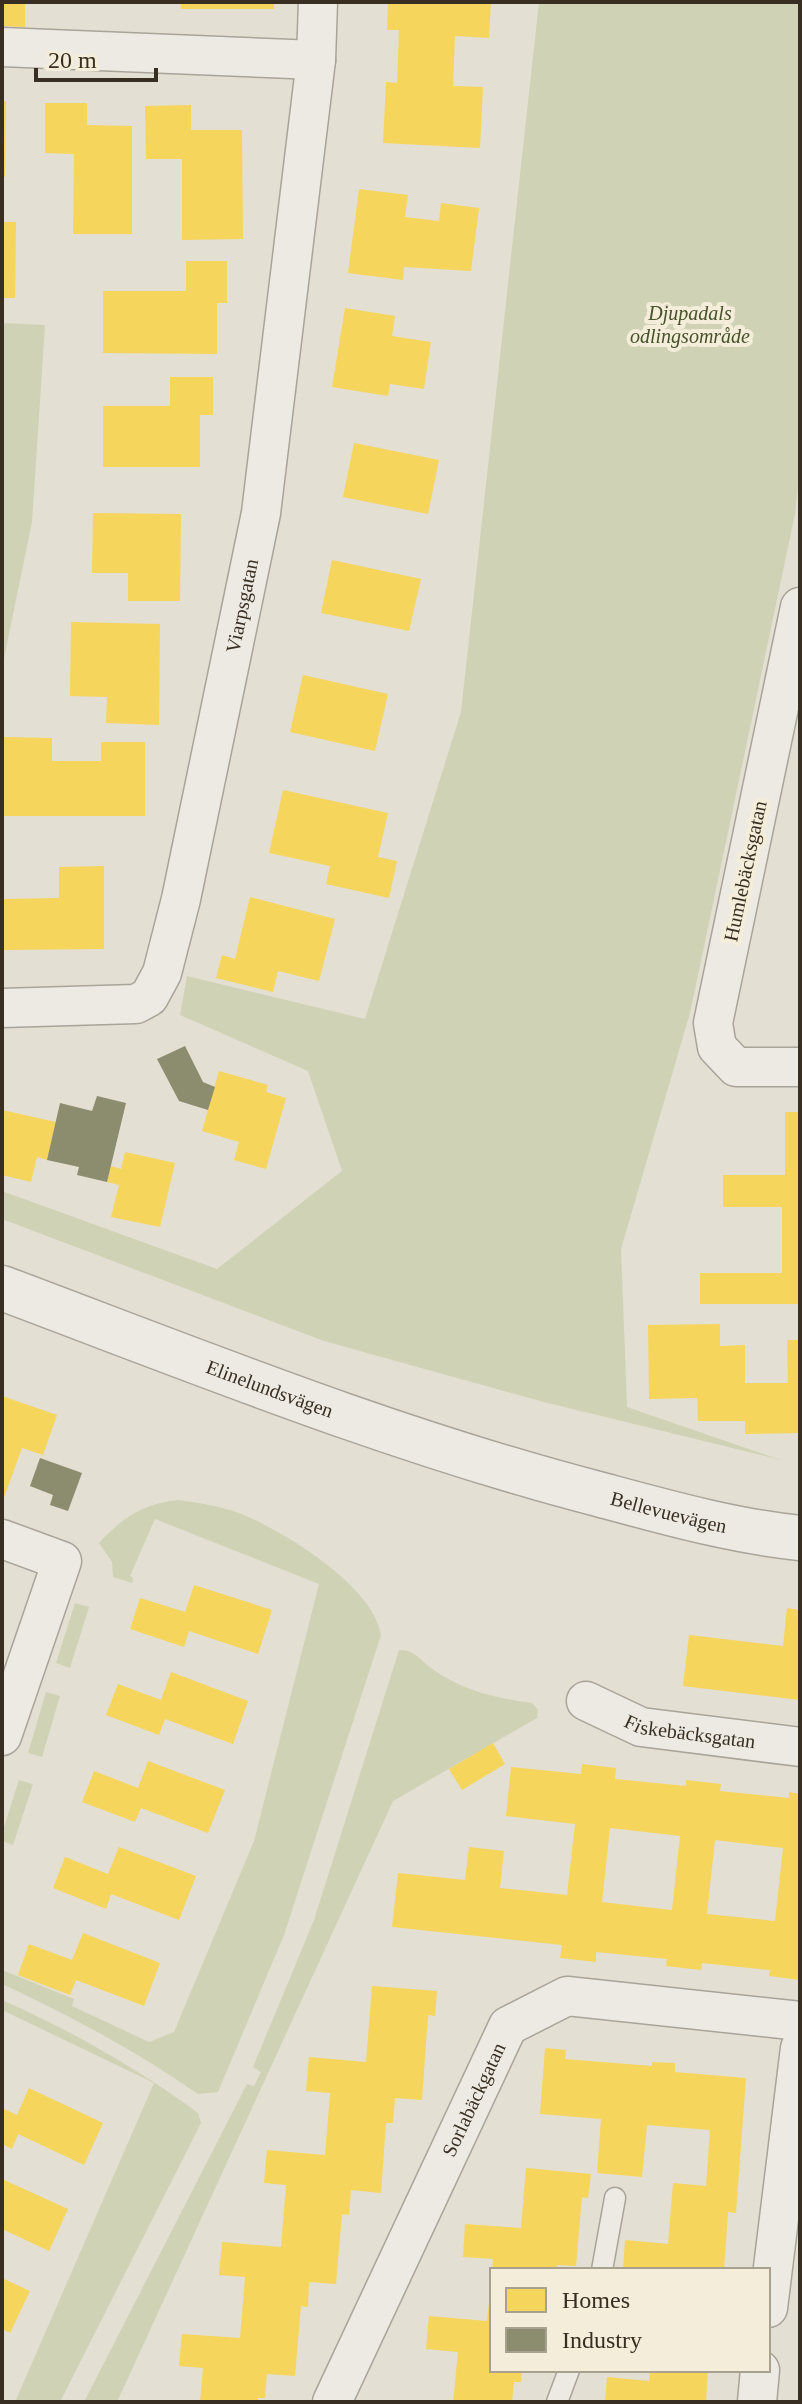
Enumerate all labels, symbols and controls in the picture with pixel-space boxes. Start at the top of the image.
scale bar [36,32,156,82]
text: 20 m [48,47,97,73]
park label: Djupadals odlingsområde [630,302,750,348]
street label: Viarpsgatan [221,557,262,655]
street label: Humlebäcksgatan [719,799,772,944]
street label: Elinelundsvägen [203,1355,336,1422]
street label: Bellevuevägen [608,1487,729,1537]
street label: Fiskebäcksgatan [621,1710,757,1752]
street label: Sorlabäckgatan [437,2039,510,2160]
legend [490,2268,770,2372]
text: Homes [562,2287,630,2313]
text: Industry [562,2327,642,2353]

